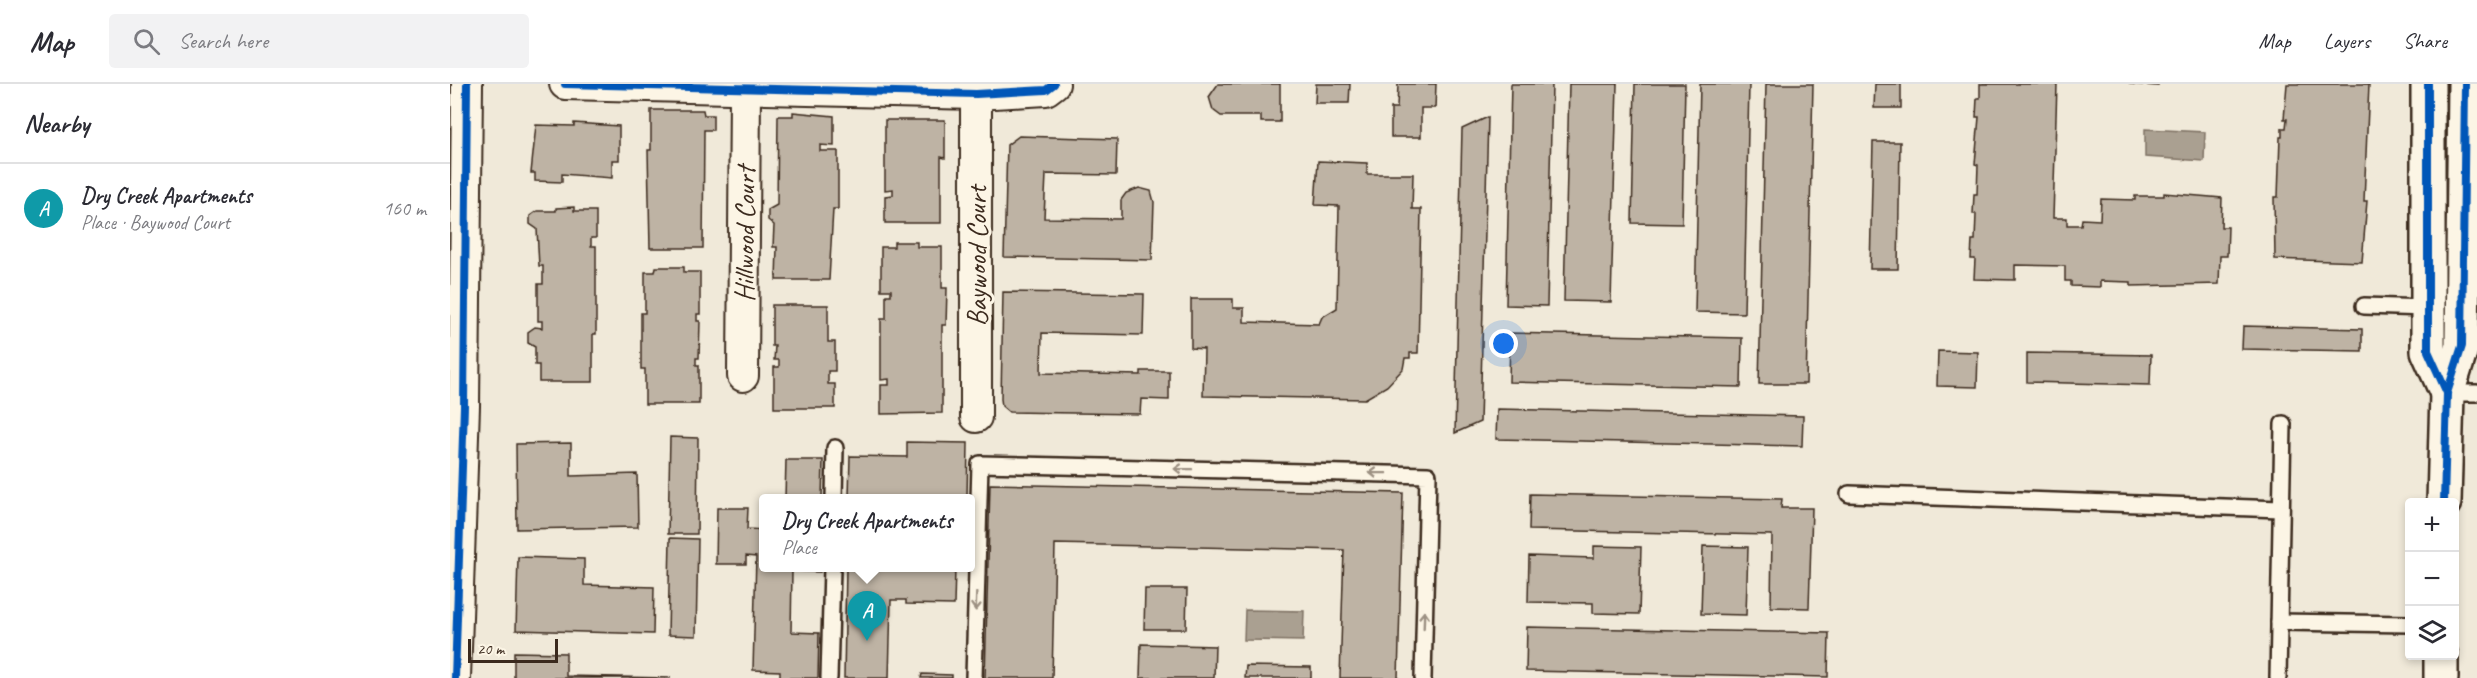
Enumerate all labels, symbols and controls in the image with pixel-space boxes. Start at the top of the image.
search box [109,14,529,68]
text: Map [30,24,73,59]
icon: search [130,25,163,58]
text: Search here [178,27,268,55]
text: Map [2258,28,2291,54]
text: Layers [2324,28,2370,54]
text: Share [2403,28,2447,54]
text: Nearby [24,107,89,140]
street label: Hillwood Court [726,162,762,302]
text: Dry Creek Apartments [81,182,252,210]
street label: Baywood Court [959,183,994,326]
text: A [38,196,49,221]
text: 160 m [383,196,426,221]
text: Place · Baywood Court [81,210,230,235]
your location [1489,329,1518,358]
one-way arrow [1174,463,1194,474]
one-way arrow [1369,468,1389,479]
popup [759,494,975,572]
map controls [2405,498,2459,660]
button: + [2405,498,2459,552]
text: Dry Creek Apartments [782,507,952,535]
text: Place [782,535,817,560]
button: − [2405,552,2459,606]
one-way arrow [970,591,981,611]
pin: A [848,592,886,641]
button: layers [2405,606,2459,660]
one-way arrow [1419,610,1430,630]
scale bar [468,636,558,664]
text: 20 m [477,639,504,659]

